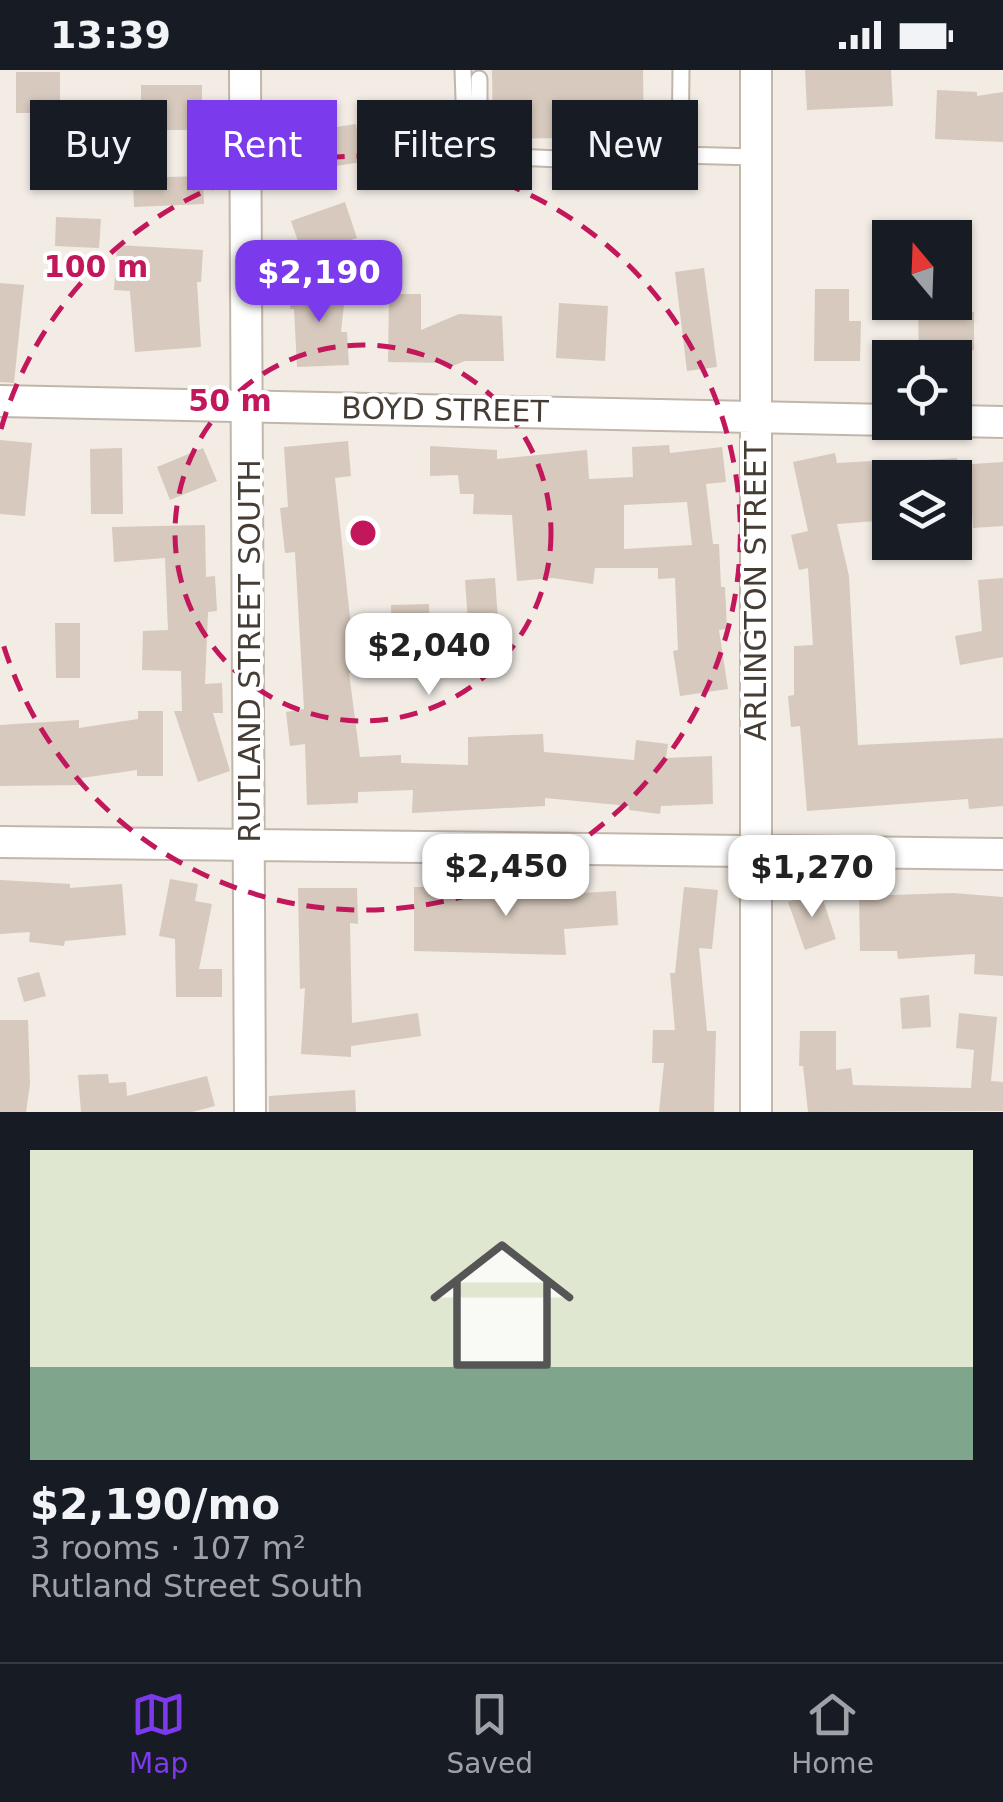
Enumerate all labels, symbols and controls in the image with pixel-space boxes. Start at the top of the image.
text: 13:39 [50,13,171,57]
chip: Buy [30,100,167,190]
chip: Rent [187,100,337,190]
chip: Filters [357,100,532,190]
chip: New [552,100,698,190]
north arrow [872,220,972,320]
map controls [872,220,972,560]
pin: $2,190 [238,240,400,325]
text: 100 m [44,249,148,284]
text: $2,190 [257,253,381,291]
button: locate [872,340,972,440]
text: 50 m [188,383,272,418]
street label: BOYD STREET [341,390,550,429]
street label: ARLINGTON STREET [738,440,773,741]
street label: RUTLAND STREET SOUTH [232,459,267,843]
button: layers [872,460,972,560]
centre of rings [345,515,381,551]
pin: $2,040 [348,613,510,698]
text: $2,040 [367,626,491,664]
pin: $2,450 [425,834,587,919]
pin: $1,270 [731,835,893,920]
text: $2,450 [444,847,568,885]
text: $1,270 [750,848,874,886]
icon: home [412,1215,592,1395]
text: $2,190/mo [30,1480,280,1529]
text: 3 rooms · 107 m² [30,1529,306,1567]
text: Rutland Street South [30,1567,363,1605]
tab: Map [129,1687,188,1780]
tab: Saved [446,1687,533,1780]
tab: Home [791,1687,874,1780]

